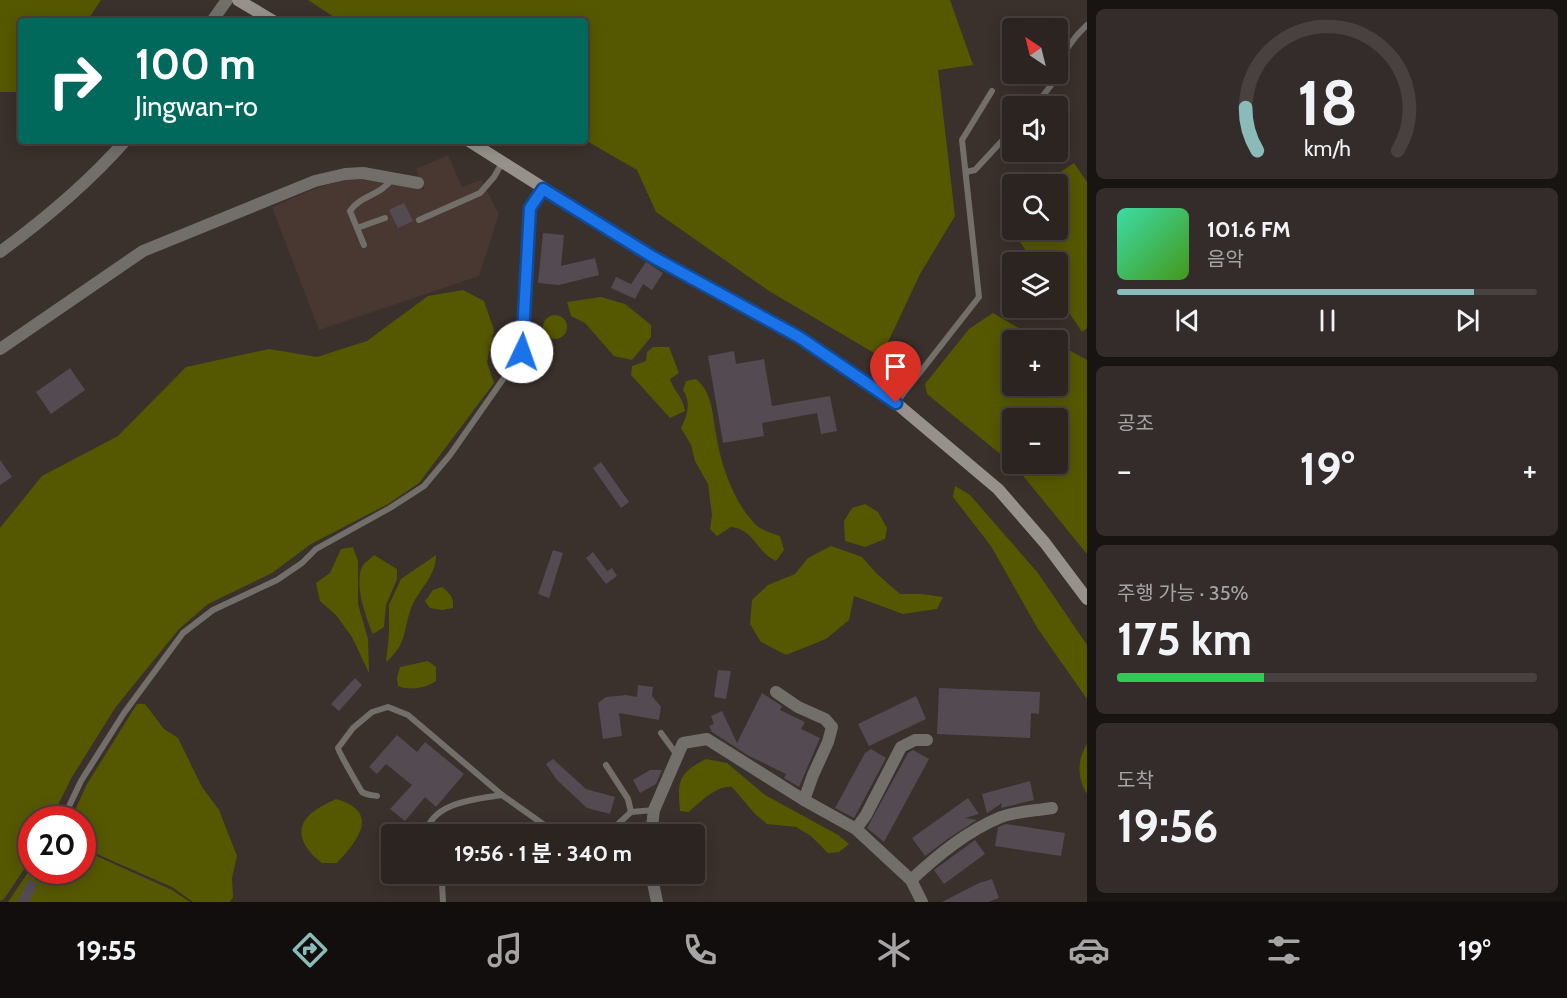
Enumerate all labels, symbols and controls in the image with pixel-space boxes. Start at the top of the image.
north arrow [1002,18,1068,84]
map controls [1002,18,1068,474]
text: 100 m [135,38,256,90]
icon: right [36,42,114,120]
text: 18 [1297,65,1357,141]
text: Jingwan-ro [135,90,258,123]
button: sound [1002,96,1068,162]
text: km/h [1304,135,1350,161]
button: search [1002,174,1068,240]
text: 101.6 FM [1207,216,1291,243]
text: 음악 [1207,247,1244,271]
button: layers [1002,252,1068,318]
icon: previous [1171,304,1204,337]
icon: pause [1311,304,1344,337]
icon: next [1451,304,1484,337]
position arrow [490,320,554,384]
button: + [1002,330,1068,396]
pin [870,341,921,403]
icon: arrive [879,350,912,383]
button: − [1002,408,1068,474]
text: 공조 [1117,411,1154,435]
text: 19° [1300,442,1354,496]
text: − [1117,450,1132,490]
text: + [1522,450,1537,490]
text: 주행 가능 · 35% [1117,581,1248,605]
text: 175 km [1117,612,1252,666]
text: 도착 [1117,768,1154,792]
text: 19:56 [1117,799,1218,853]
speed limit sign: 20 [18,806,96,884]
text: 19:56 · 1 분 · 340 m [454,840,632,867]
icon: directions [289,929,331,971]
icon: music [484,929,526,971]
icon: phone [679,929,721,971]
icon: climate [873,929,915,971]
icon: car [1068,929,1110,971]
icon: filters [1263,929,1305,971]
text: 19:55 [76,934,137,967]
text: 19° [1458,934,1491,967]

